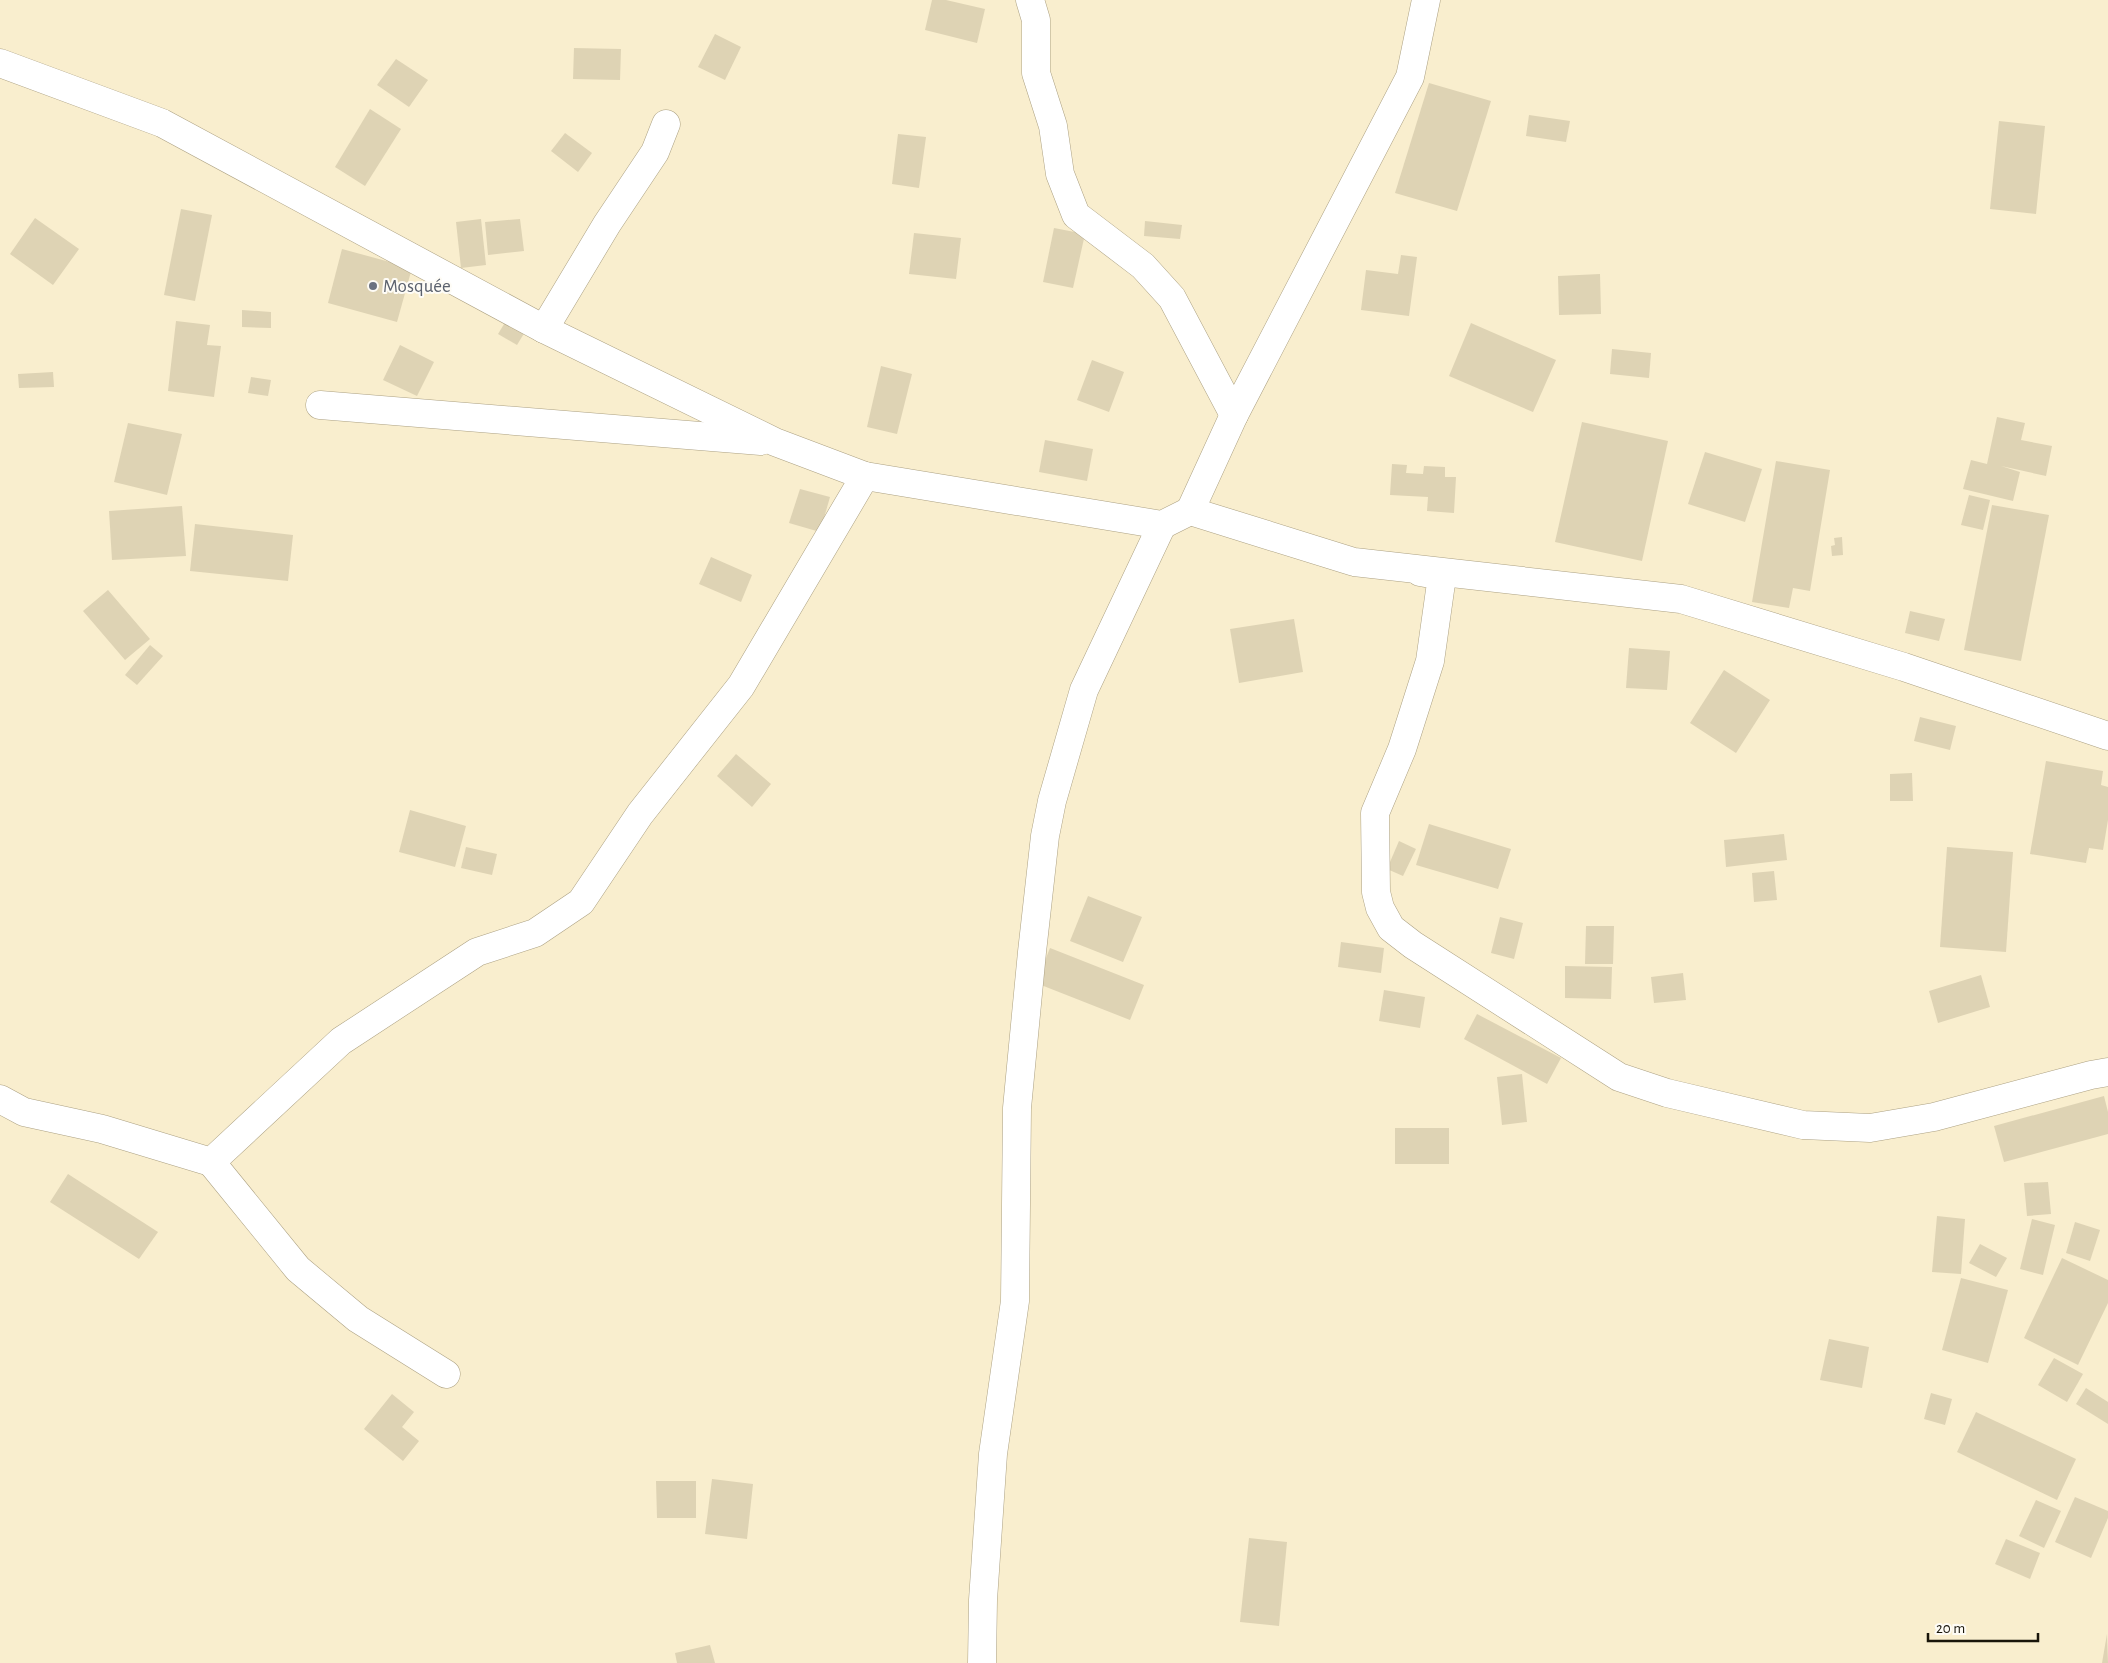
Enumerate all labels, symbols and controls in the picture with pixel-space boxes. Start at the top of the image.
place label: Mosquée [383,277,451,296]
marker: Mosquée [367,280,379,292]
scale bar [1928,1610,2038,1642]
text: 20 m [1936,1621,1965,1636]

